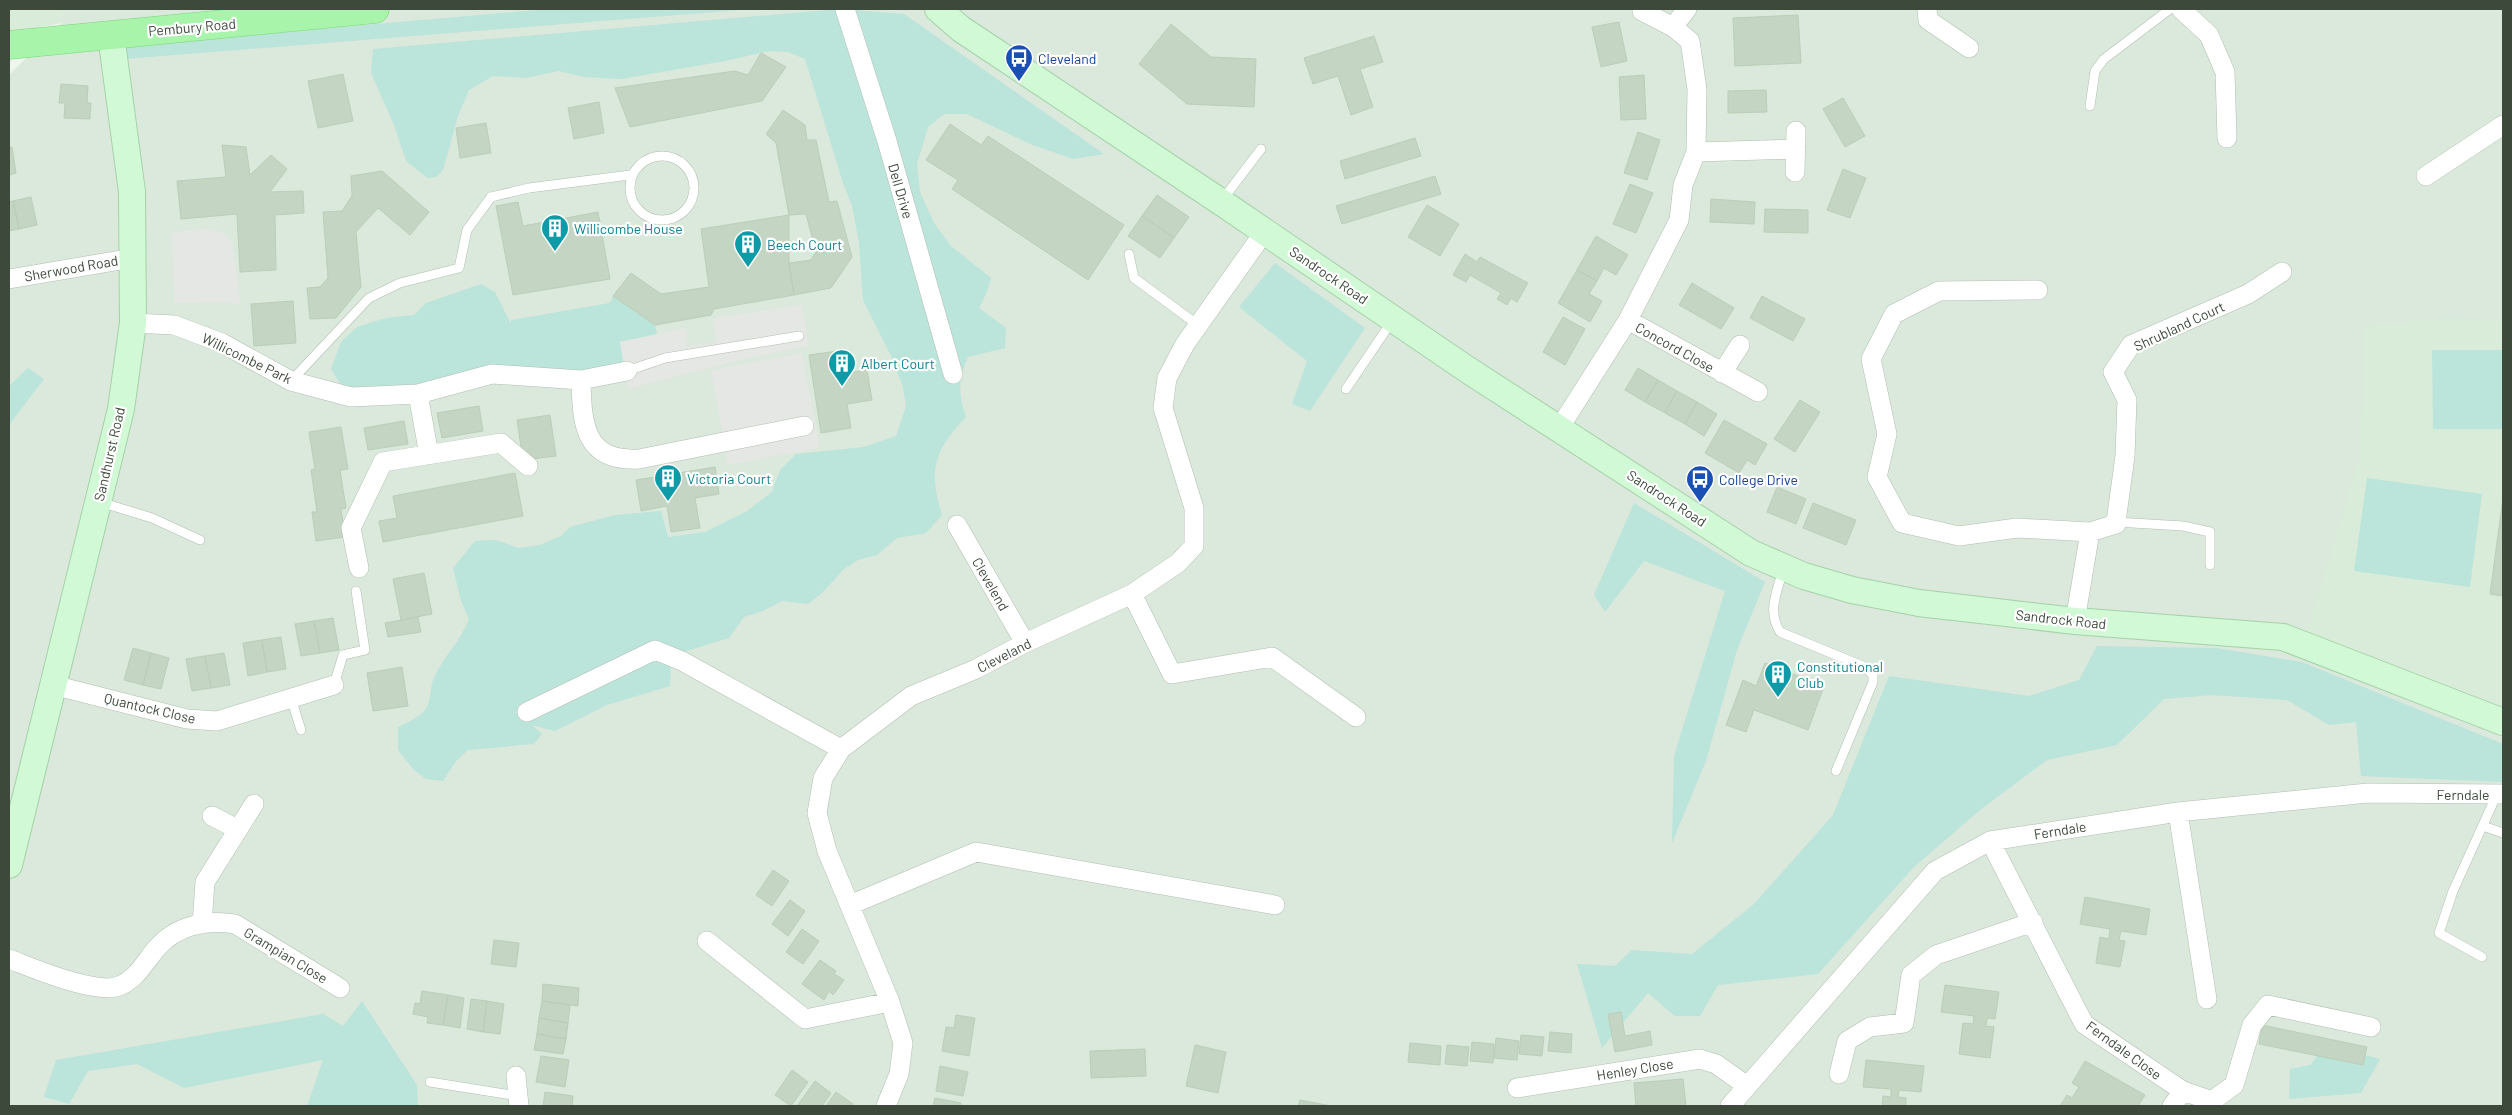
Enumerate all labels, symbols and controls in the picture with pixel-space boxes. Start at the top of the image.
street label: Pembury Road [147,15,237,39]
bus stop icon: Cleveland [1004,43,1034,82]
place label: Cleveland [1038,50,1096,67]
street label: Dell Drive [885,161,917,221]
building icon: Willicombe House [540,213,570,252]
place label: Willicombe House [574,220,683,237]
building icon: Beech Court [733,229,763,268]
place label: Beech Court [767,236,842,253]
street label: Sandrock Road [1286,242,1372,308]
street label: Sherwood Road [23,251,119,285]
street label: Shrubland Court [2131,298,2227,354]
street label: Concord Close [1633,318,1717,376]
street label: Willicombe Park [199,329,295,387]
building icon: Albert Court [827,348,857,387]
place label: Albert Court [861,355,935,372]
street label: Sandhurst Road [90,405,128,503]
building icon: Victoria Court [653,463,683,502]
bus stop icon: College Drive [1685,464,1715,503]
street label: Sandrock Road [1624,466,1710,530]
place label: Victoria Court [687,470,771,487]
place label: College Drive [1719,471,1798,488]
street label: Clevelend [969,554,1013,614]
street label: Sandrock Road [2015,606,2107,632]
street label: Cleveland [974,634,1034,676]
place label: Constitutional Club [1797,658,1883,691]
building icon: Constitutional Club [1763,659,1793,698]
street label: Quantock Close [103,689,197,727]
street label: Ferndale [2437,786,2489,803]
street label: Ferndale [2033,817,2087,843]
street label: Grampian Close [241,923,331,987]
street label: Ferndale Close [2083,1017,2165,1083]
street label: Henley Close [1595,1055,1675,1083]

